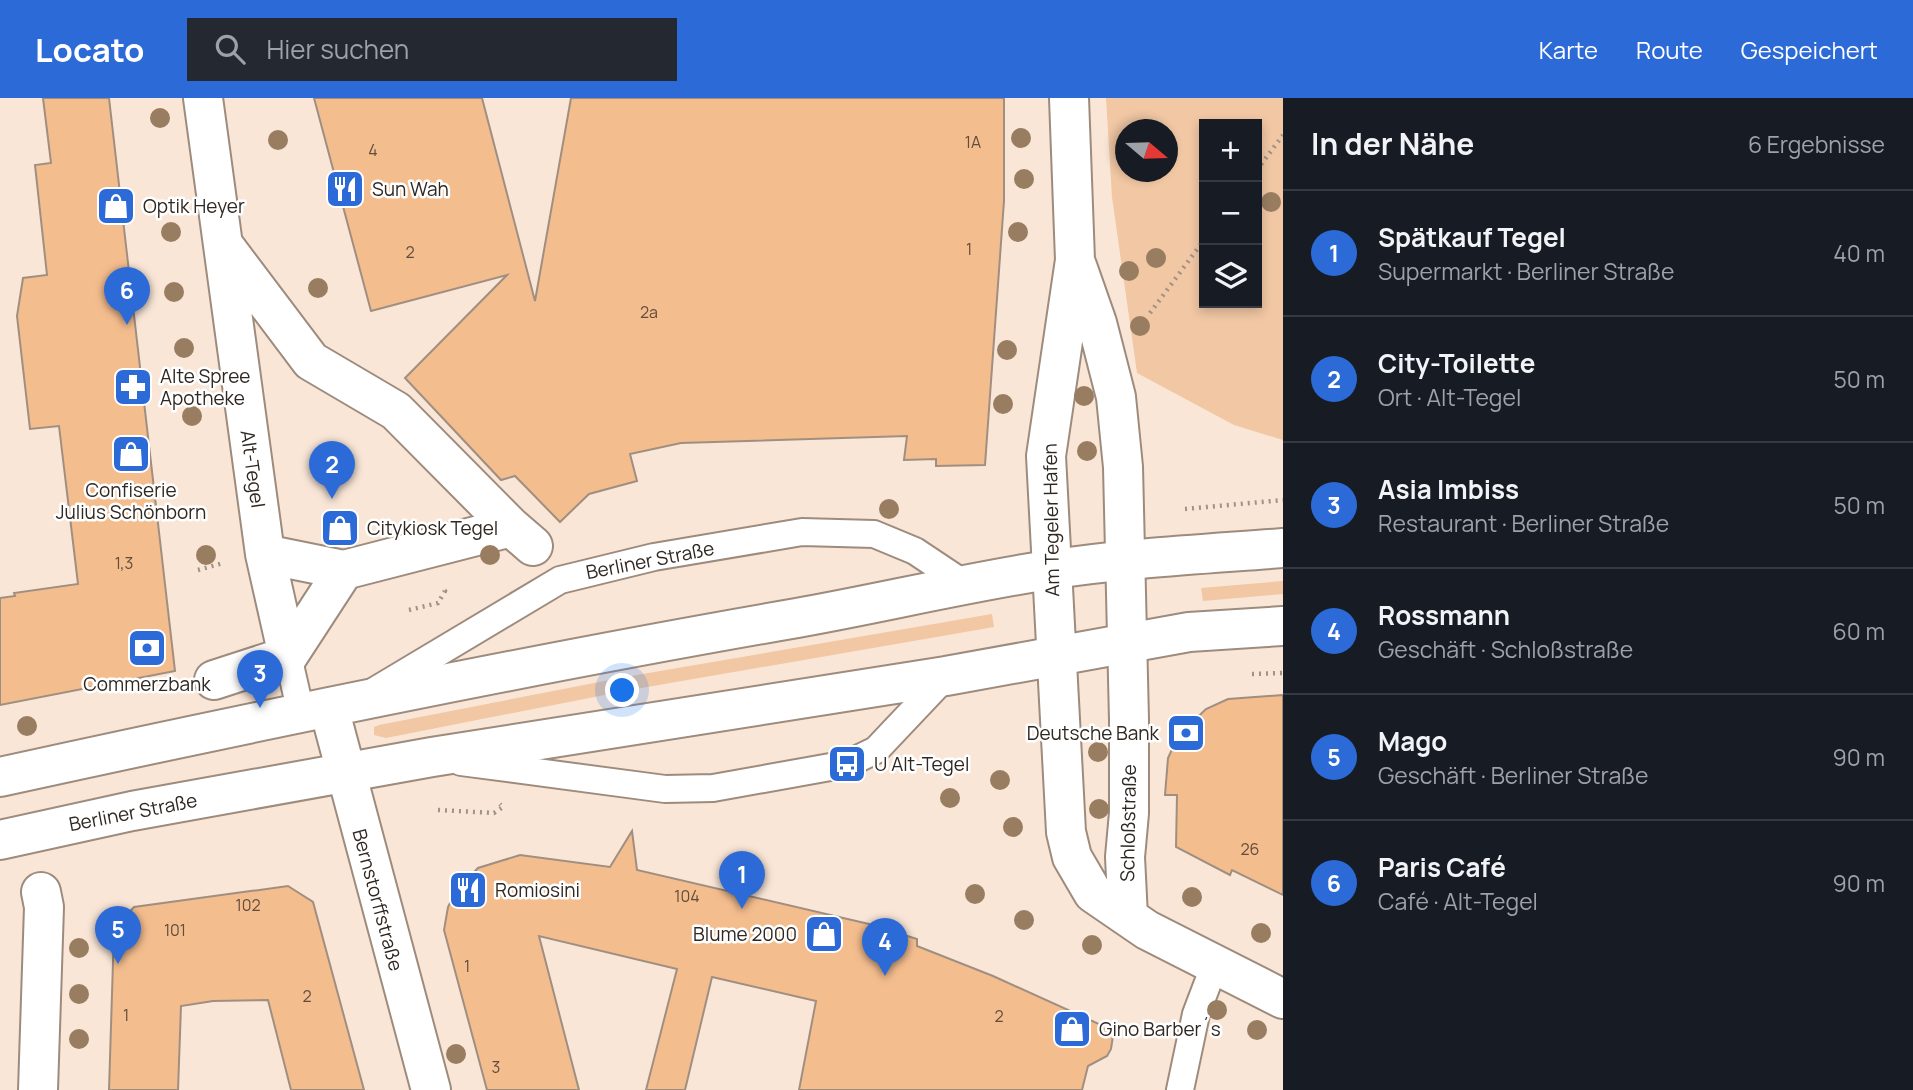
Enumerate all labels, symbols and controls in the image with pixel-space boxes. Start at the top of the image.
search box [187,18,677,81]
text: Locato [35,27,145,72]
icon: search [211,30,249,68]
text: Hier suchen [267,31,409,67]
text: Karte [1539,33,1598,66]
text: Route [1636,33,1703,66]
text: Gespeichert [1741,33,1878,66]
north arrow [1115,119,1178,182]
map controls [1199,119,1262,308]
button: + [1199,119,1262,182]
text: In der Nähe [1311,123,1474,164]
text: 6 Ergebnisse [1748,128,1885,160]
house number: 1A [965,131,981,153]
house number: 4 [368,139,378,161]
restaurant icon: Sun Wah [324,168,366,210]
place label: Sun Wah [372,176,449,202]
button: − [1199,182,1262,245]
shop icon: Optik Heyer [95,185,137,227]
place label: Optik Heyer [143,193,245,219]
text: Spätkauf Tegel [1378,219,1566,255]
text: 1 [1329,237,1339,269]
text: 40 m [1833,237,1885,269]
house number: 1 [966,238,972,260]
house number: 2 [405,241,415,263]
button: layers [1199,245,1262,308]
text: Supermarkt · Berliner Straße [1378,255,1675,287]
pin: 6 [104,267,150,325]
house number: 2a [640,301,658,323]
text: City-Toilette [1378,345,1535,381]
place label: Alte Spree Apotheke [160,363,250,411]
text: 2 [1327,363,1341,395]
text: 50 m [1834,363,1885,395]
pharmacy icon: Alte Spree Apotheke [112,366,154,408]
text: Ort · Alt-Tegel [1378,381,1521,413]
street label: Alt-Tegel [235,428,271,510]
shop icon: Confiserie Julius Schönborn [110,433,152,475]
pin: 2 [309,441,355,499]
street label: Am Tegeler Hafen [1037,443,1065,597]
text: Asia Imbiss [1378,471,1519,507]
place label: Confiserie Julius Schönborn [56,477,206,525]
text: 3 [1327,489,1341,521]
text: 50 m [1834,489,1885,521]
shop icon: Citykiosk Tegel [319,507,361,549]
text: Restaurant · Berliner Straße [1378,507,1669,539]
place label: Citykiosk Tegel [367,515,498,541]
street label: Berliner Straße [584,535,716,585]
house number: 1,3 [115,552,133,574]
text: Rossmann [1378,597,1510,633]
text: 4 [1327,615,1341,647]
text: 60 m [1833,615,1885,647]
bank icon: Commerzbank [126,627,168,669]
text: Geschäft · Schloßstraße [1378,633,1633,665]
pin: 3 [237,650,283,708]
place label: Commerzbank [83,671,211,697]
your location [605,673,639,707]
bank icon: Deutsche Bank [1165,712,1207,754]
place label: Deutsche Bank [1027,720,1160,746]
text: Mago [1378,723,1447,759]
text: 5 [1327,741,1341,773]
text: 90 m [1833,741,1885,773]
bus stop icon: U Alt-Tegel [826,743,868,785]
place label: U Alt-Tegel [874,751,969,777]
text: Geschäft · Berliner Straße [1378,759,1648,791]
street label: Schloßstraße [1114,764,1142,882]
street label: Berliner Straße [67,787,199,837]
street label: Bernstorffstraße [347,826,409,974]
house number: 26 [1240,838,1260,860]
text: Paris Café [1378,849,1506,885]
pin: 1 [719,851,765,909]
text: 6 [1327,867,1341,899]
text: 90 m [1833,867,1885,899]
restaurant icon: Romiosini [447,869,489,911]
place label: Romiosini [495,877,580,903]
house number: 104 [674,885,700,907]
text: Café · Alt-Tegel [1378,885,1538,917]
house number: 102 [235,894,261,916]
pin: 5 [95,906,141,964]
shop icon: Blume 2000 [803,913,845,955]
pin: 4 [862,918,908,976]
house number: 101 [164,919,186,941]
place label: Blume 2000 [693,921,797,947]
house number: 1 [464,955,470,977]
house number: 2 [302,985,312,1007]
house number: 1 [123,1004,129,1026]
house number: 2 [994,1005,1004,1027]
shop icon: Gino Barber´s [1051,1008,1093,1050]
place label: Gino Barber´s [1099,1016,1221,1042]
house number: 3 [492,1056,500,1078]

